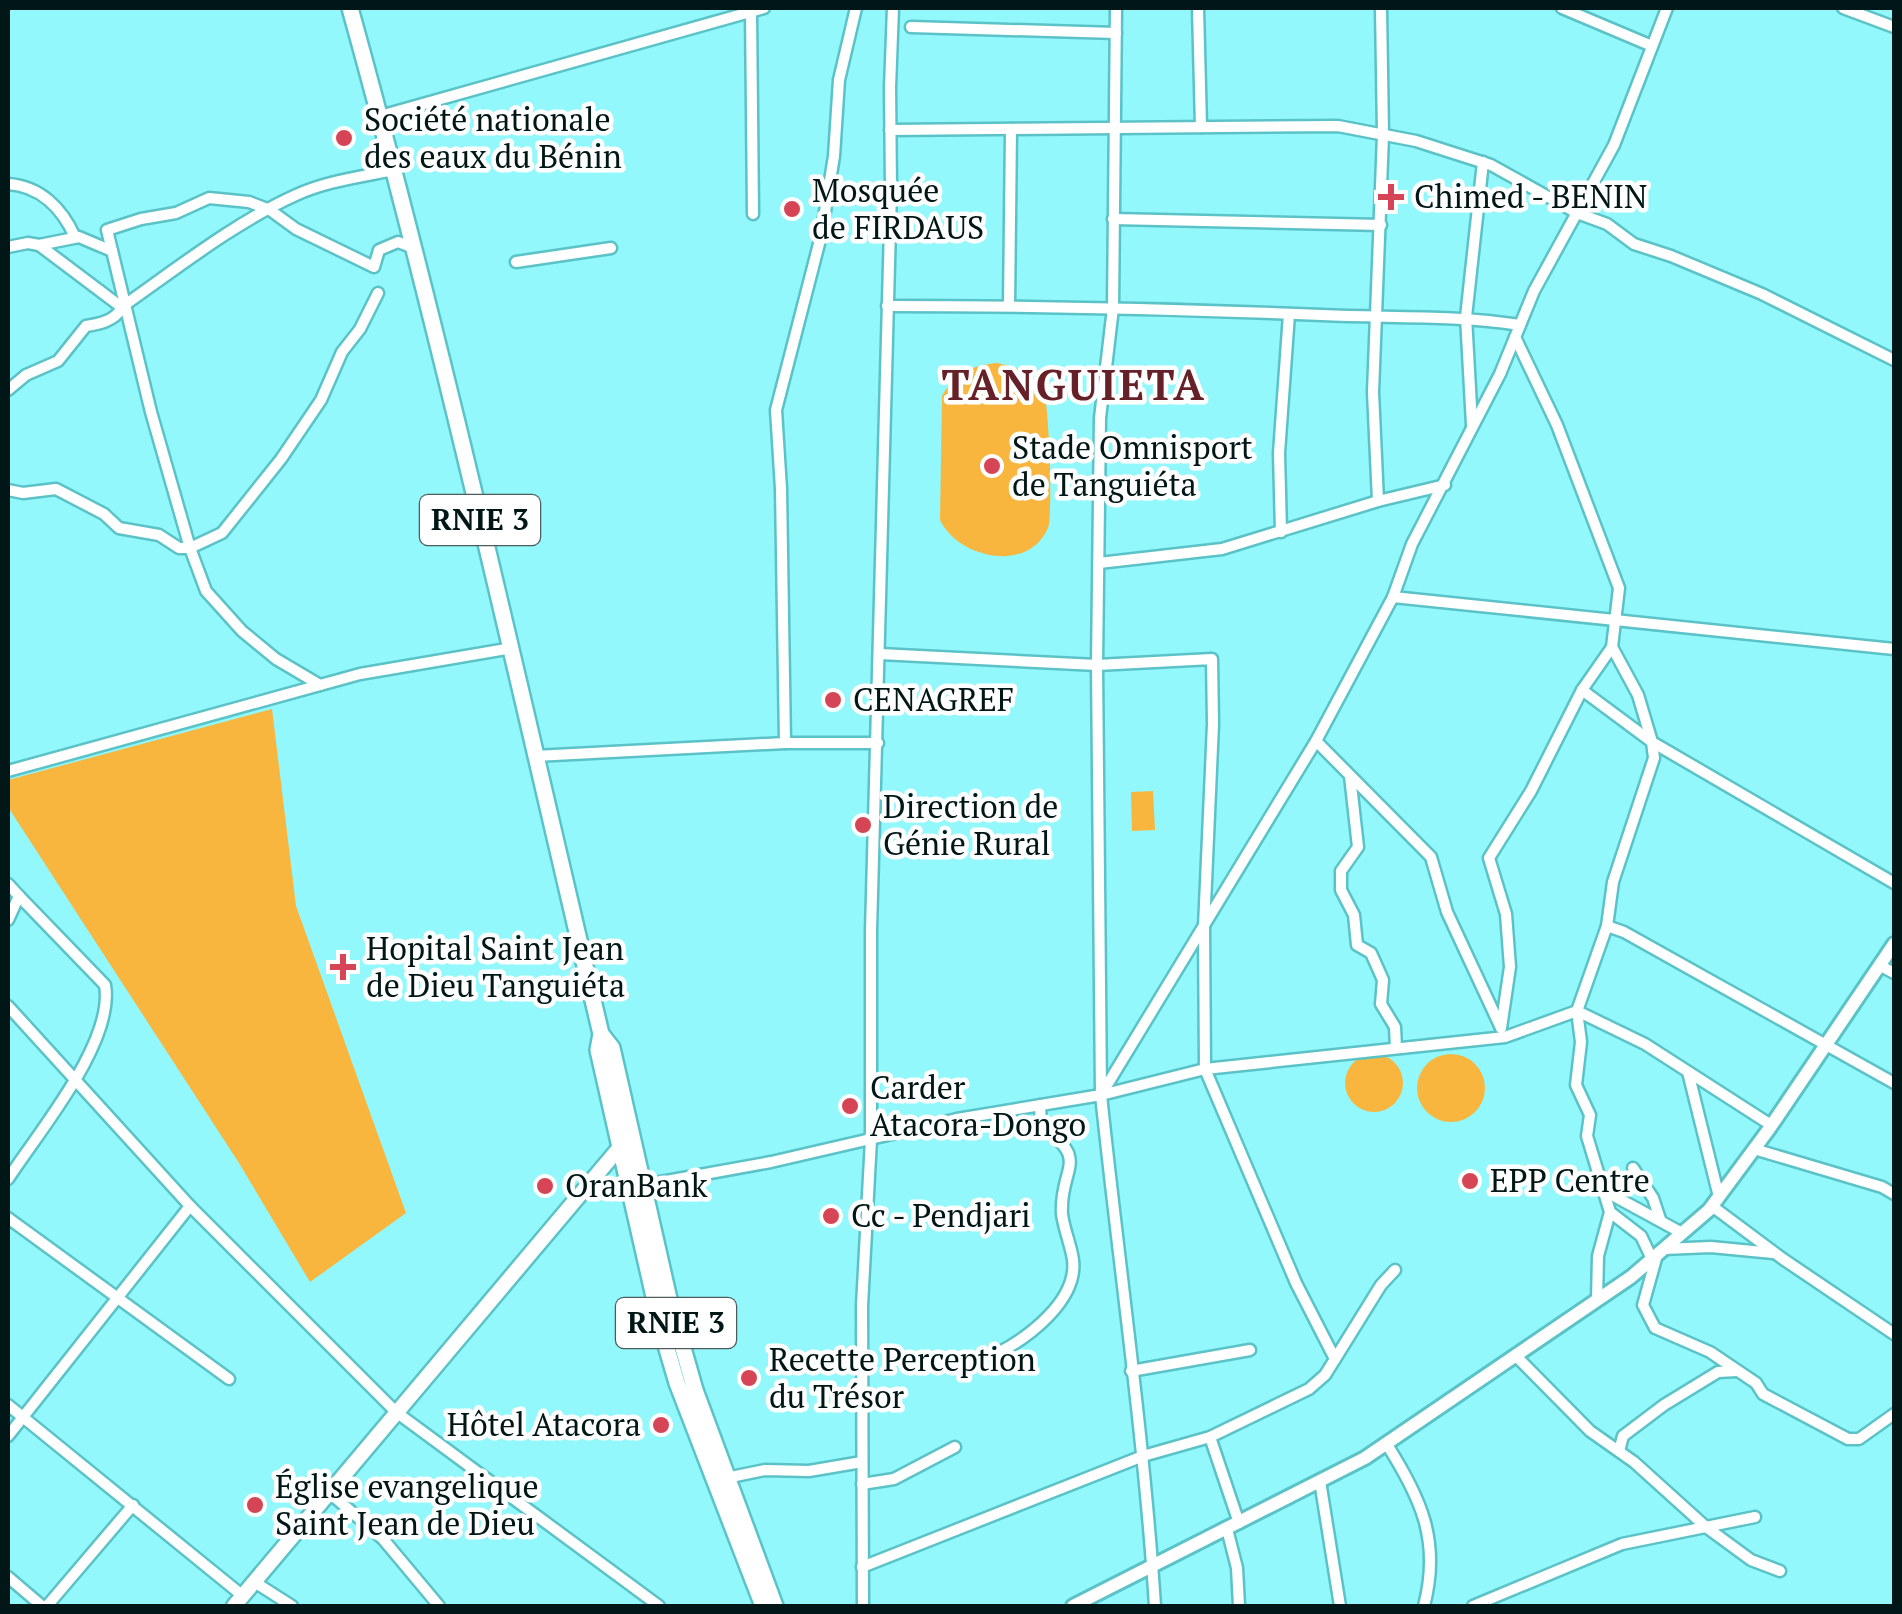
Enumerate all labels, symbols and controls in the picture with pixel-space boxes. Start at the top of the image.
place label: Société nationale des eaux du Bénin [364,98,622,177]
marker: Société nationale des eaux du Bénin [333,127,355,149]
place label: Mosquée de FIRDAUS [812,169,984,248]
place label: Chimed - BENIN [1414,175,1648,217]
marker: Chimed - BENIN [1378,184,1404,210]
marker: Mosquée de FIRDAUS [781,198,803,220]
district label: TANGUIETA [942,356,1206,412]
place label: Stade Omnisport de Tanguiéta [1012,426,1253,505]
marker: Stade Omnisport de Tanguiéta [981,455,1003,477]
road number: RNIE 3 [420,495,540,545]
place label: CENAGREF [853,678,1014,720]
marker: CENAGREF [822,689,844,711]
place label: Direction de Génie Rural [883,785,1058,864]
marker: Direction de Génie Rural [852,814,874,836]
place label: Hopital Saint Jean de Dieu Tanguiéta [366,927,625,1006]
marker: Hopital Saint Jean de Dieu Tanguiéta [330,954,356,980]
place label: Carder Atacora-Dongo [870,1066,1086,1145]
marker: Carder Atacora-Dongo [839,1095,861,1117]
place label: EPP Centre [1490,1159,1650,1201]
place label: OranBank [565,1164,708,1206]
marker: EPP Centre [1459,1170,1481,1192]
marker: OranBank [534,1175,556,1197]
place label: Cc - Pendjari [851,1194,1031,1236]
marker: Cc - Pendjari [820,1205,842,1227]
road number: RNIE 3 [616,1298,736,1348]
place label: Recette Perception du Trésor [769,1338,1036,1417]
marker: Recette Perception du Trésor [738,1367,760,1389]
place label: Hôtel Atacora [447,1403,641,1445]
marker: Hôtel Atacora [650,1414,672,1436]
place label: Église evangelique Saint Jean de Dieu [275,1465,539,1544]
marker: Église evangelique Saint Jean de Dieu [244,1494,266,1516]

